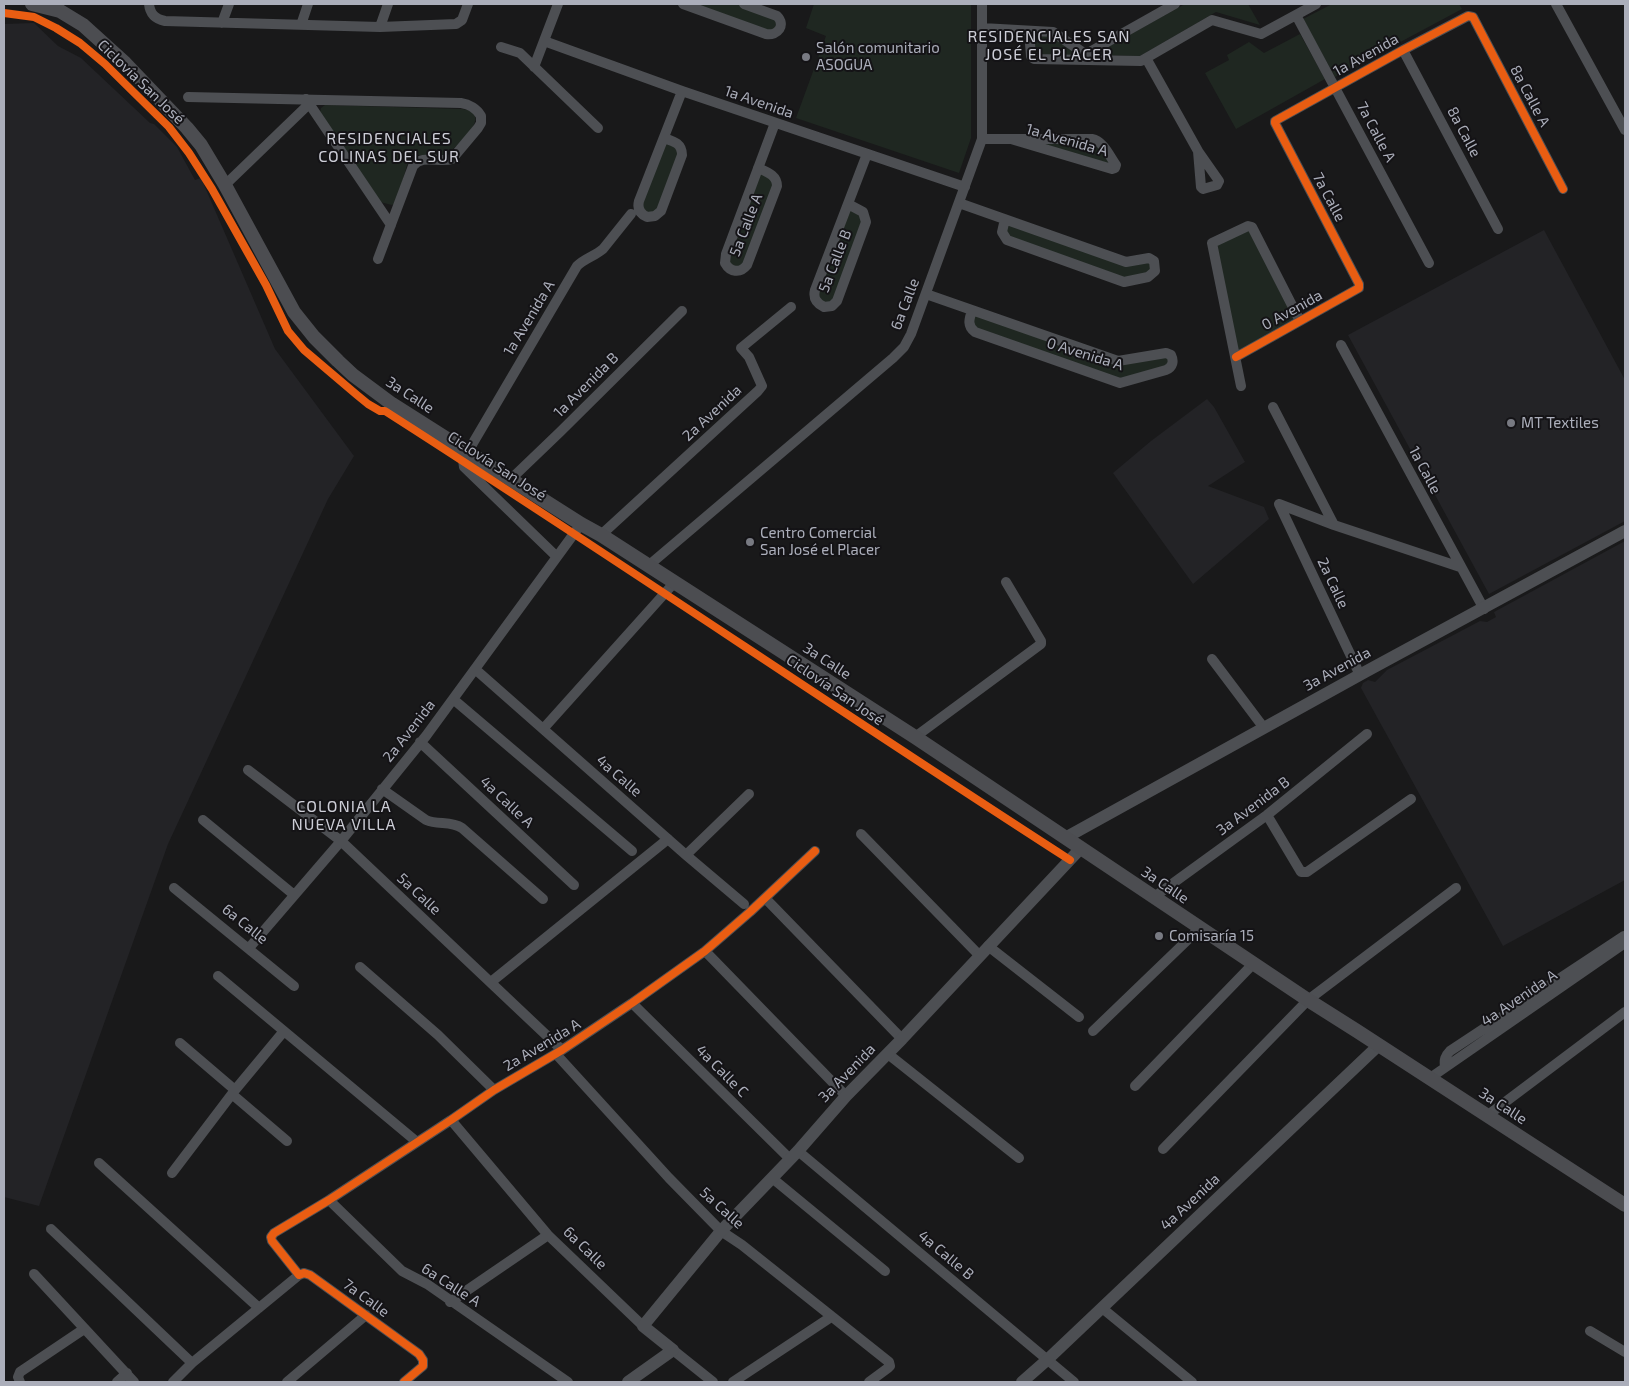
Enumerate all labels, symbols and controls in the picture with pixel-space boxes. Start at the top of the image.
district label: RESIDENCIALES SAN JOSÉ EL PLACER [965,27,1133,65]
street label: 1a Avenida [1330,30,1402,80]
street label: Ciclovía San José [94,36,188,128]
place label: Salón comunitario ASOGUA [816,39,940,74]
marker: Salón comunitario ASOGUA [800,51,812,63]
street label: 8a Calle A [1506,62,1554,130]
street label: 1a Avenida [722,82,796,122]
street label: 7a Calle A [1353,99,1399,165]
street label: 8a Calle [1443,104,1485,160]
street label: 1a Avenida A [1024,120,1110,160]
district label: RESIDENCIALES COLINAS DEL SUR [316,129,462,167]
street label: 7a Calle [1309,169,1349,225]
street label: 5a Calle A [726,191,766,259]
street label: 5a Calle B [815,227,855,295]
street label: 6a Calle [887,276,923,332]
street label: 1a Avenida A [500,277,558,359]
street label: 0 Avenida [1259,286,1325,334]
street label: 0 Avenida A [1044,334,1126,374]
street label: 1a Avenida B [550,349,622,421]
street label: 3a Calle [383,373,437,417]
street label: 2a Avenida [679,381,745,445]
place label: MT Textiles [1521,414,1599,432]
marker: MT Textiles [1505,417,1517,429]
street label: Ciclovía San José [444,427,550,505]
street label: 1a Calle [1405,443,1445,497]
place label: Centro Comercial San José el Placer [760,524,880,559]
marker: Centro Comercial San José el Placer [744,536,756,548]
street label: 2a Calle [1313,555,1353,611]
street label: 3a Calle [800,639,854,683]
street label: 3a Avenida [1300,643,1374,695]
street label: Ciclovía San José [783,651,887,729]
street label: 2a Avenida [379,696,439,766]
street label: 4a Calle [593,751,645,801]
street label: 4a Calle A [476,772,538,832]
street label: 3a Avenida B [1213,773,1293,839]
district label: COLONIA LA NUEVA VILLA [290,797,398,835]
street label: 3a Calle [1138,863,1192,907]
street label: 5a Calle [393,869,445,919]
street label: 6a Calle [218,900,272,948]
place label: Comisaría 15 [1169,927,1254,945]
marker: Comisaría 15 [1153,930,1165,942]
street label: 4a Avenida A [1478,966,1560,1030]
street label: 2a Avenida A [500,1015,584,1075]
street label: 3a Avenida [815,1040,879,1106]
street label: 4a Calle C [692,1041,752,1101]
street label: 3a Calle [1476,1084,1530,1128]
street label: 4a Avenida [1156,1170,1224,1234]
street label: 5a Calle [696,1183,748,1233]
street label: 6a Calle [559,1223,611,1273]
street label: 4a Calle B [914,1227,978,1283]
street label: 6a Calle A [418,1259,484,1311]
street label: 7a Calle [339,1275,393,1321]

